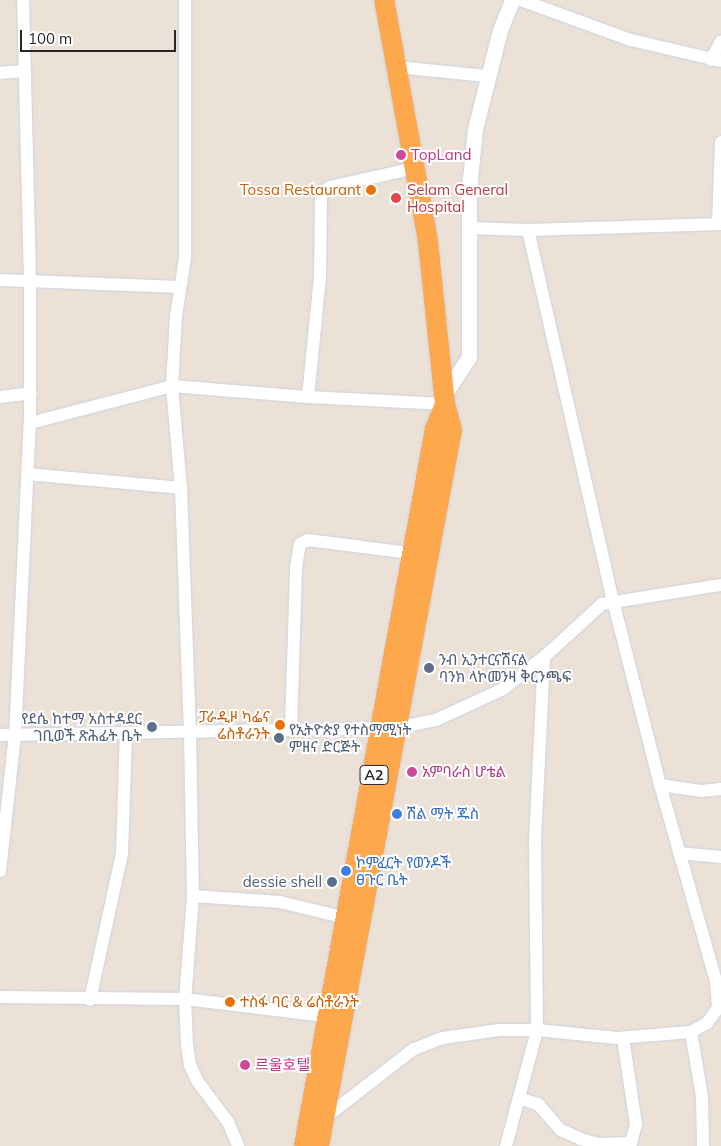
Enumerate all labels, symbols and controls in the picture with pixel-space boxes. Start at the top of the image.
scale bar [22,20,179,52]
text: 100 m [28,29,72,48]
place label: TopLand [411,146,471,164]
marker: TopLand [395,149,407,161]
place label: Selam General Hospital [407,180,508,215]
place label: Tossa Restaurant [240,181,361,199]
marker: Tossa Restaurant [365,184,377,196]
marker: Selam General Hospital [389,191,403,205]
place label: ንብ ኢንተርናሽናል ባንክ ላኮመንዛ ቅርንጫፍ [439,650,571,685]
marker: ንብ ኢንተርናሽናል ባንክ ላኮመንዛ ቅርንጫፍ [423,662,435,674]
place label: ፓራዲዞ ካፌና ሬስቶራንት [199,707,270,742]
place label: የደሴ ከተማ አስተዳደር ገቢወች ጽሕፊት ቤት [21,709,142,744]
marker: ፓራዲዞ ካፌና ሬስቶራንት [274,719,286,731]
place label: የኢትዮጵያ የተስማሚነት ምዘና ድርጅት [289,720,412,755]
marker: የደሴ ከተማ አስተዳደር ገቢወች ጽሕፊት ቤት [146,721,158,733]
marker: የኢትዮጵያ የተስማሚነት ምዘና ድርጅት [273,732,285,744]
place label: አምባራስ ሆቴል [422,763,506,781]
road number: A2 [359,764,389,786]
marker: አምባራስ ሆቴል [406,766,418,778]
place label: ሽል ማት ጁስ [407,805,479,823]
marker: ሽል ማት ጁስ [391,808,403,820]
place label: ኮምፈርት የወንዶች ፀጉር ቤት [356,853,451,888]
marker: ኮምፈርት የወንዶች ፀጉር ቤት [340,865,352,877]
place label: dessie shell [243,873,322,891]
marker: dessie shell [326,876,338,888]
place label: ተስፋ ባር & ሬስቶራንት [240,993,359,1011]
marker: ተስፋ ባር & ሬስቶራንት [224,996,236,1008]
place label: 르울호텔 [255,1056,310,1074]
marker: 르울호텔 [239,1059,251,1071]

